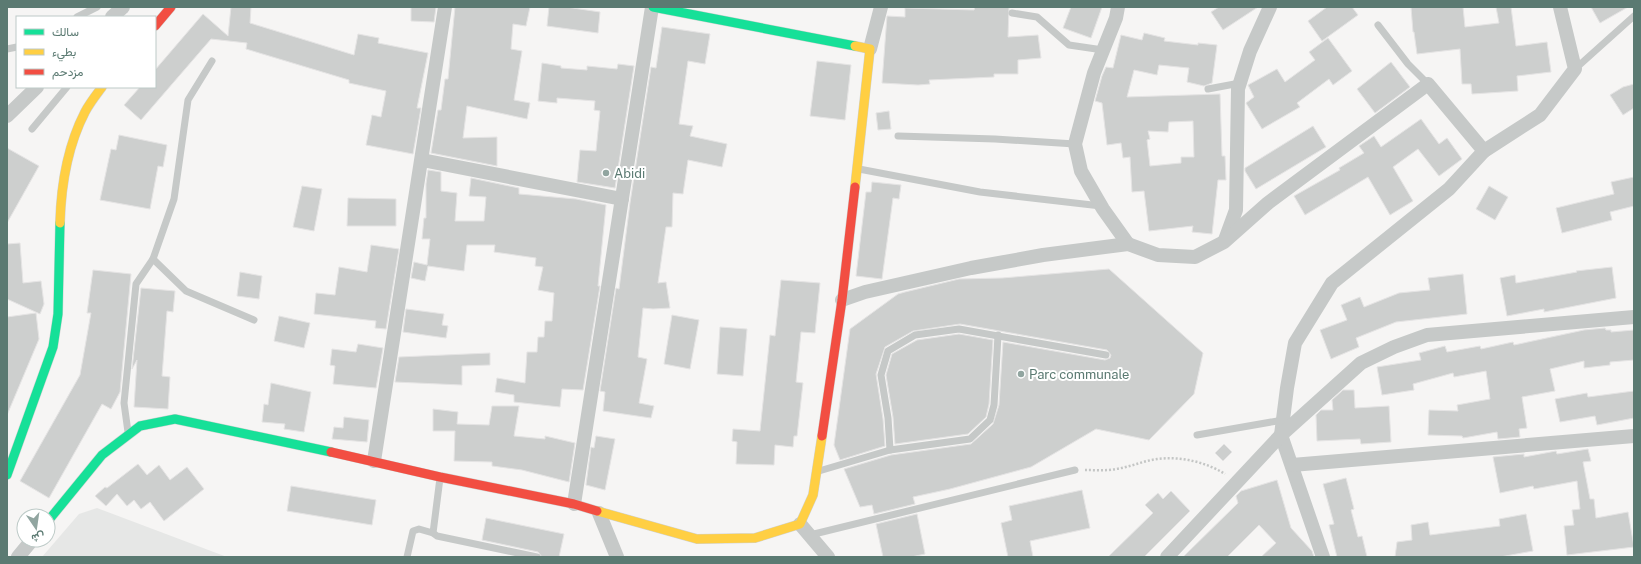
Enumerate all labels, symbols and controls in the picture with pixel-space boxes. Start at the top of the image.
legend [16,16,156,88]
text: سالك [52,25,79,39]
text: بطيء [52,45,76,62]
text: مزدحم [52,65,83,80]
place label: Abidi [614,166,645,181]
marker: Abidi [601,168,611,178]
place label: Parc communale [1029,367,1129,382]
marker: Parc communale [1016,369,1026,379]
north arrow [16,508,56,548]
text: ش [30,529,46,545]

